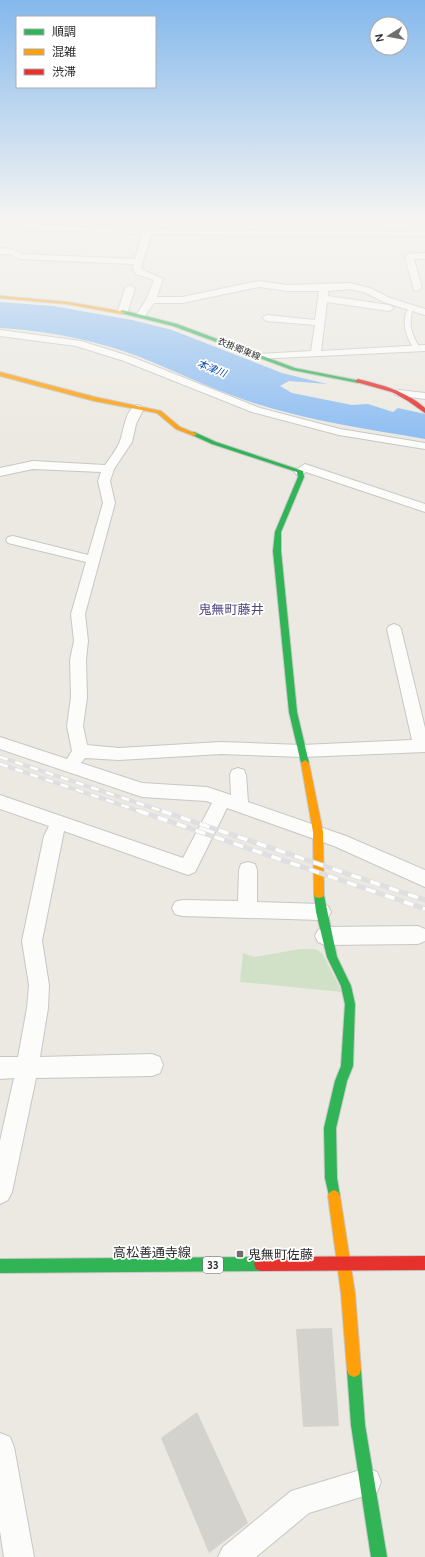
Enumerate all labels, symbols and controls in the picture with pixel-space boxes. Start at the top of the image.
legend [16,16,156,88]
north arrow [369,16,409,56]
text: 順調 [52,25,76,38]
text: N [373,33,386,43]
text: 混雑 [52,45,76,58]
text: 渋滞 [52,65,76,78]
street label: 衣掛郷東線 [216,335,263,362]
water label: 本津川 [196,358,229,380]
district label: 鬼無町藤井 [198,602,264,616]
street label: 高松善通寺線 [113,1245,191,1259]
place label: 鬼無町佐藤 [248,1247,313,1261]
marker: 鬼無町佐藤 [235,1249,245,1259]
road number: 33 [203,1257,223,1273]

